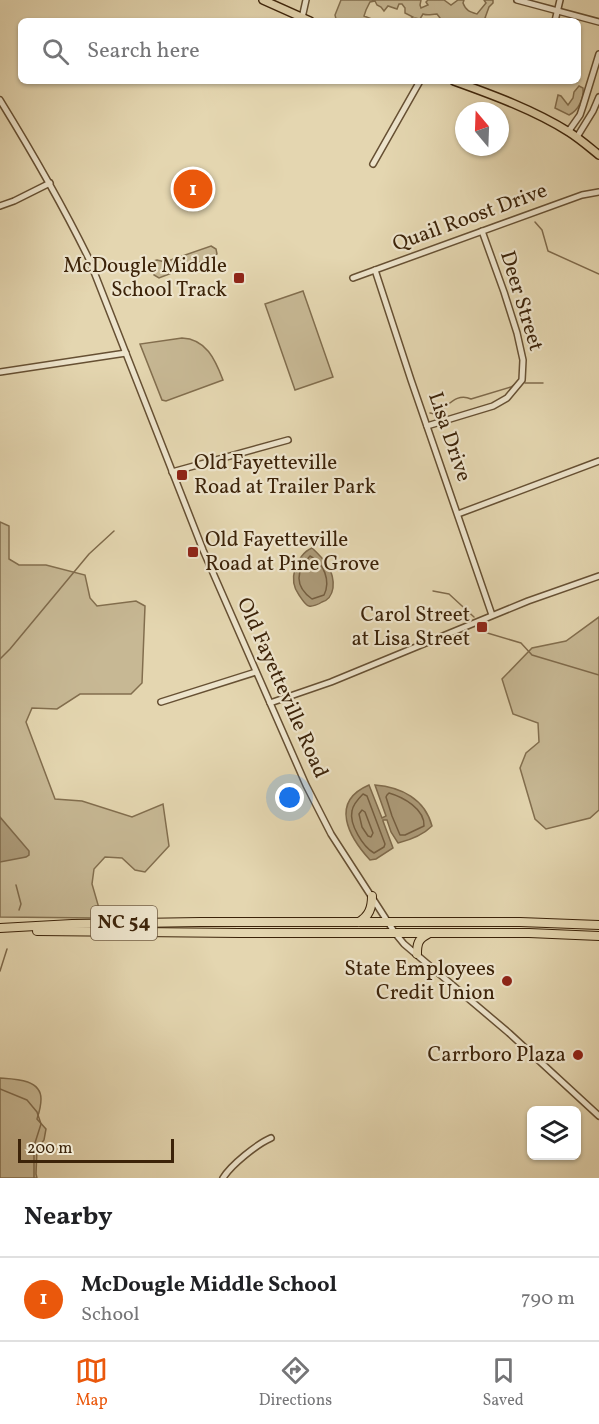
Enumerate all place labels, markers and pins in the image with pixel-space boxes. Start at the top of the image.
pin: 1 [174,166,212,212]
place label: McDougle Middle School Track [63,252,228,305]
marker: McDougle Middle School Track [232,271,246,285]
place label: Old Fayetteville Road at Trailer Park [194,449,376,502]
marker: Old Fayetteville Road at Trailer Park [175,468,189,482]
place label: Old Fayetteville Road at Pine Grove [205,526,380,579]
marker: Old Fayetteville Road at Pine Grove [186,545,200,559]
place label: Carol Street at Lisa Street [352,601,470,654]
marker: Carol Street at Lisa Street [475,620,489,634]
place label: State Employees Credit Union [344,955,495,1008]
marker: State Employees Credit Union [500,974,514,988]
place label: Carrboro Plaza [427,1041,566,1070]
marker: Carrboro Plaza [571,1048,585,1062]

